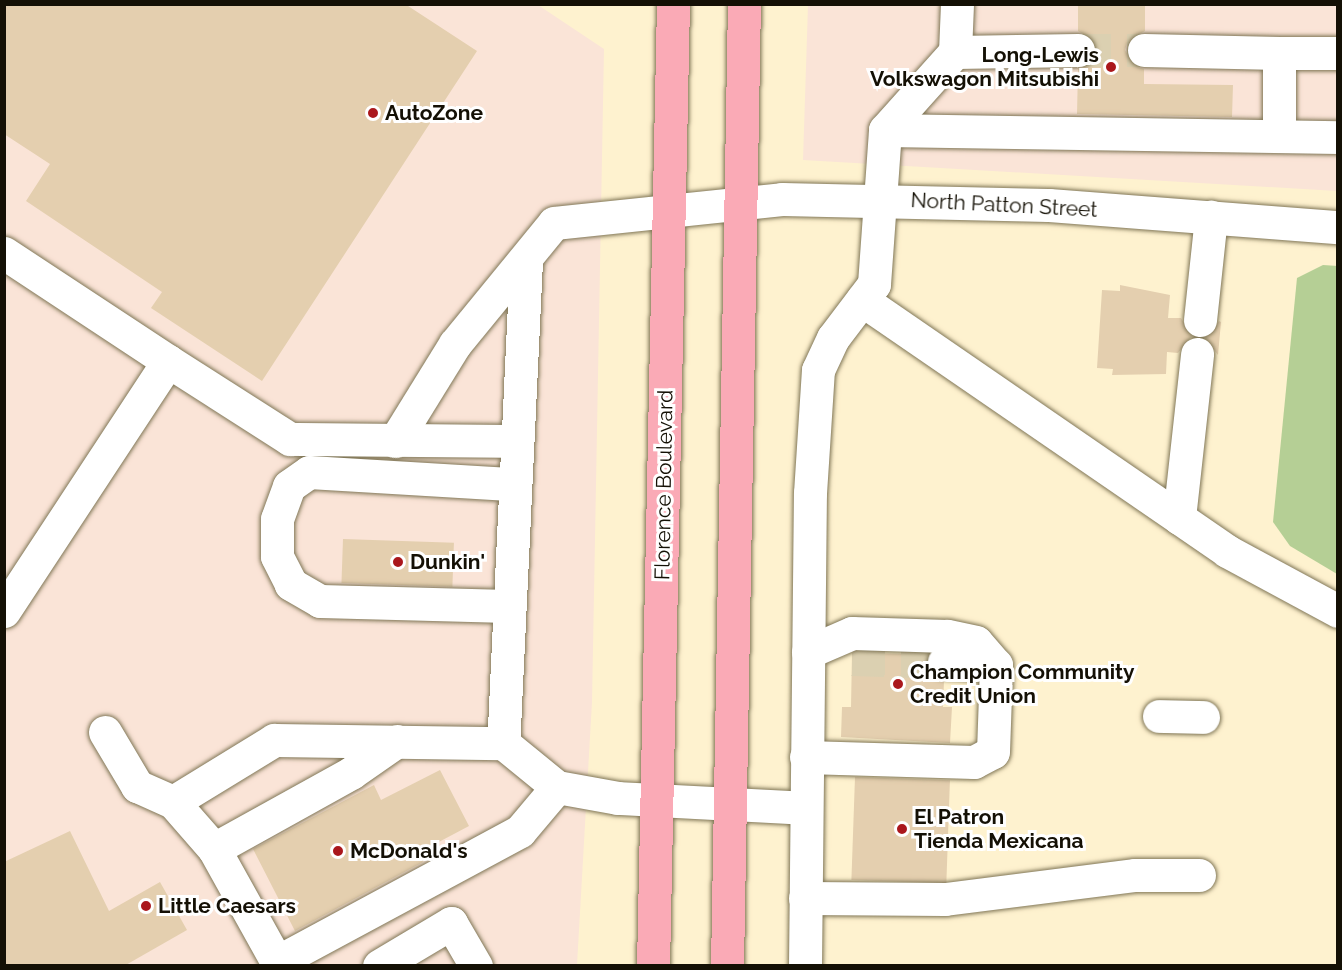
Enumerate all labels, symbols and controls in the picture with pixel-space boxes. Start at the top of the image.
place label: Long-Lewis Volkswagon Mitsubishi [870,42,1099,92]
marker: Long-Lewis Volkswagon Mitsubishi [1104,60,1118,74]
place label: AutoZone [385,100,483,126]
marker: AutoZone [366,106,380,120]
street label: North Patton Street [910,188,1098,222]
street label: Florence Boulevard [650,390,678,580]
place label: Dunkin' [410,549,485,575]
marker: Dunkin' [391,555,405,569]
place label: Champion Community Credit Union [910,659,1135,709]
marker: Champion Community Credit Union [891,677,905,691]
place label: El Patron Tienda Mexicana [914,804,1084,854]
marker: El Patron Tienda Mexicana [895,822,909,836]
place label: McDonald's [350,838,468,864]
marker: McDonald's [331,844,345,858]
place label: Little Caesars [158,893,296,919]
marker: Little Caesars [139,899,153,913]

